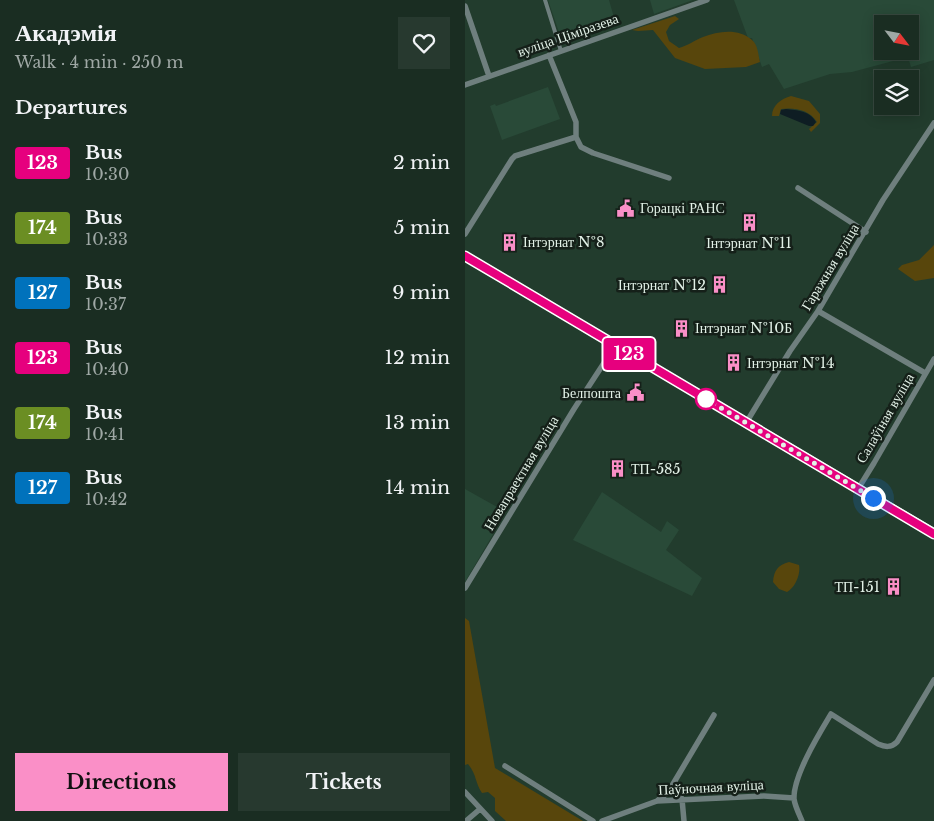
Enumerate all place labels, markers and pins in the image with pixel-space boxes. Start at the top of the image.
public building icon: Горацкі РАНС [616,198,636,218]
place label: Горацкі РАНС [640,199,725,217]
building icon: Інтэрнат №11 [739,213,759,233]
building icon: Інтэрнат №8 [499,232,519,252]
place label: Інтэрнат №8 [523,233,605,251]
place label: Інтэрнат №11 [706,234,792,252]
building icon: Інтэрнат №12 [710,275,730,295]
place label: Інтэрнат №12 [618,276,706,294]
building icon: Інтэрнат №10Б [671,318,691,338]
place label: Інтэрнат №10Б [695,319,792,337]
building icon: Інтэрнат №14 [723,353,743,373]
place label: Інтэрнат №14 [747,354,835,372]
public building icon: Белпошта [625,383,645,403]
place label: Белпошта [562,384,622,402]
unlabelled marker [695,388,717,410]
building icon: ТП-585 [607,459,627,479]
place label: ТП-585 [631,460,681,478]
building icon: ТП-151 [884,577,904,597]
place label: ТП-151 [834,578,880,596]

